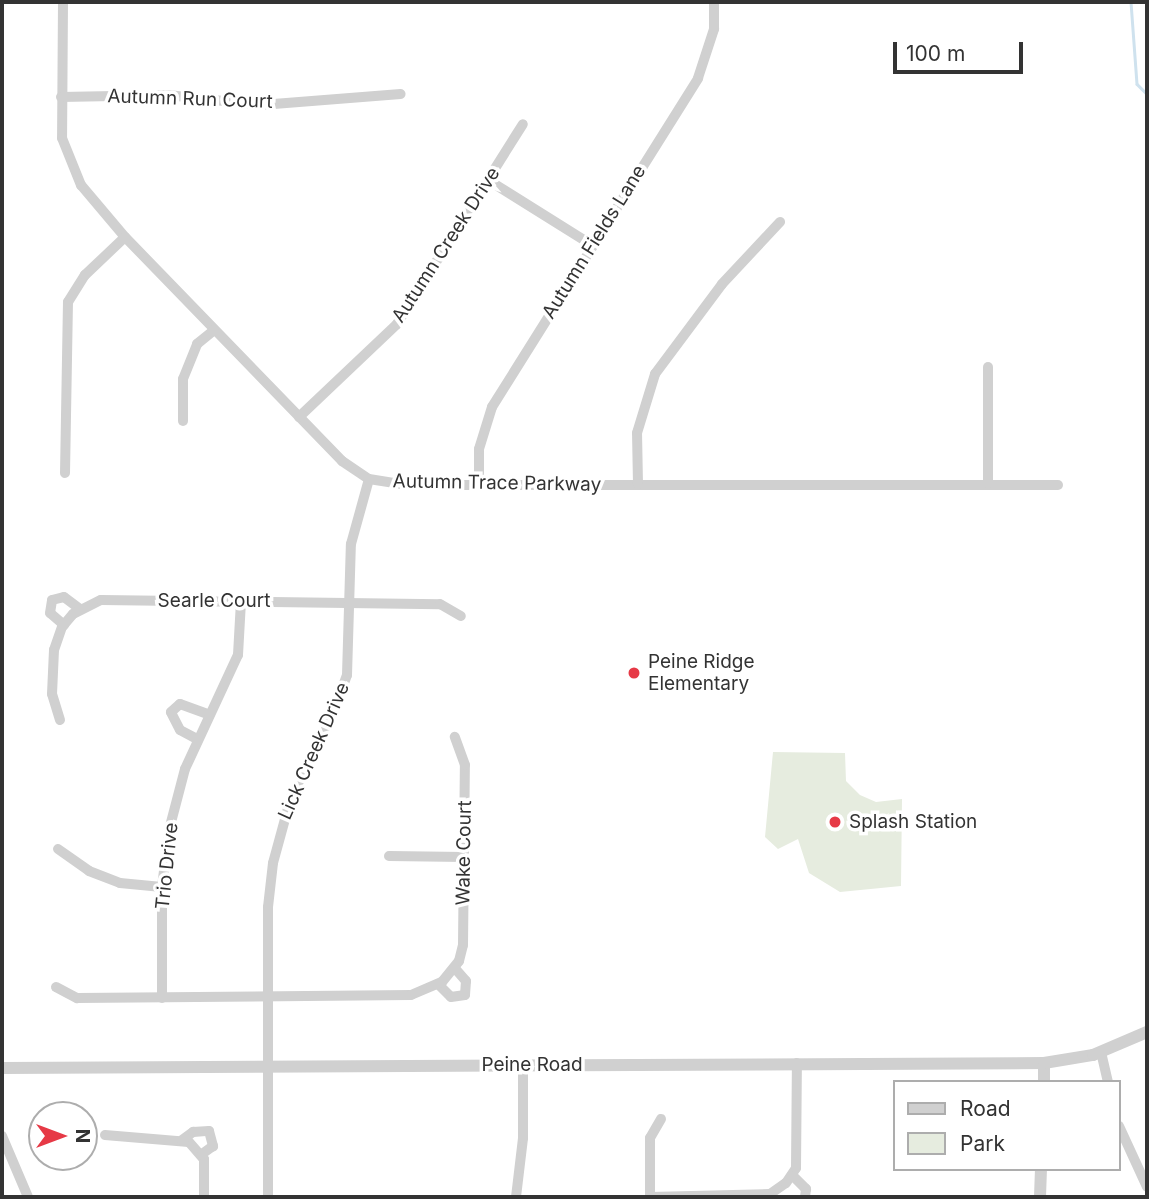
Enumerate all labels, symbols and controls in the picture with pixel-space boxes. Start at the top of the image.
scale bar [897,28,1026,72]
text: 100 m [906,41,965,66]
street label: Autumn Run Court [107,85,273,113]
street label: Autumn Fields Lane [537,161,651,323]
street label: Autumn Creek Drive [387,163,505,327]
street label: Autumn Trace Parkway [393,470,601,496]
street label: Searle Court [158,590,270,612]
place label: Peine Ridge Elementary [648,651,755,695]
marker: Peine Ridge Elementary [626,665,642,681]
street label: Lick Creek Drive [274,679,354,823]
street label: Wake Court [452,800,476,906]
place label: Splash Station [849,811,977,833]
marker: Splash Station [827,814,843,830]
street label: Trio Drive [151,821,183,911]
street label: Peine Road [481,1054,583,1076]
legend [894,1080,1121,1171]
text: Road [960,1096,1011,1121]
north arrow [28,1101,98,1171]
text: N [71,1129,94,1143]
text: Park [960,1131,1005,1156]

